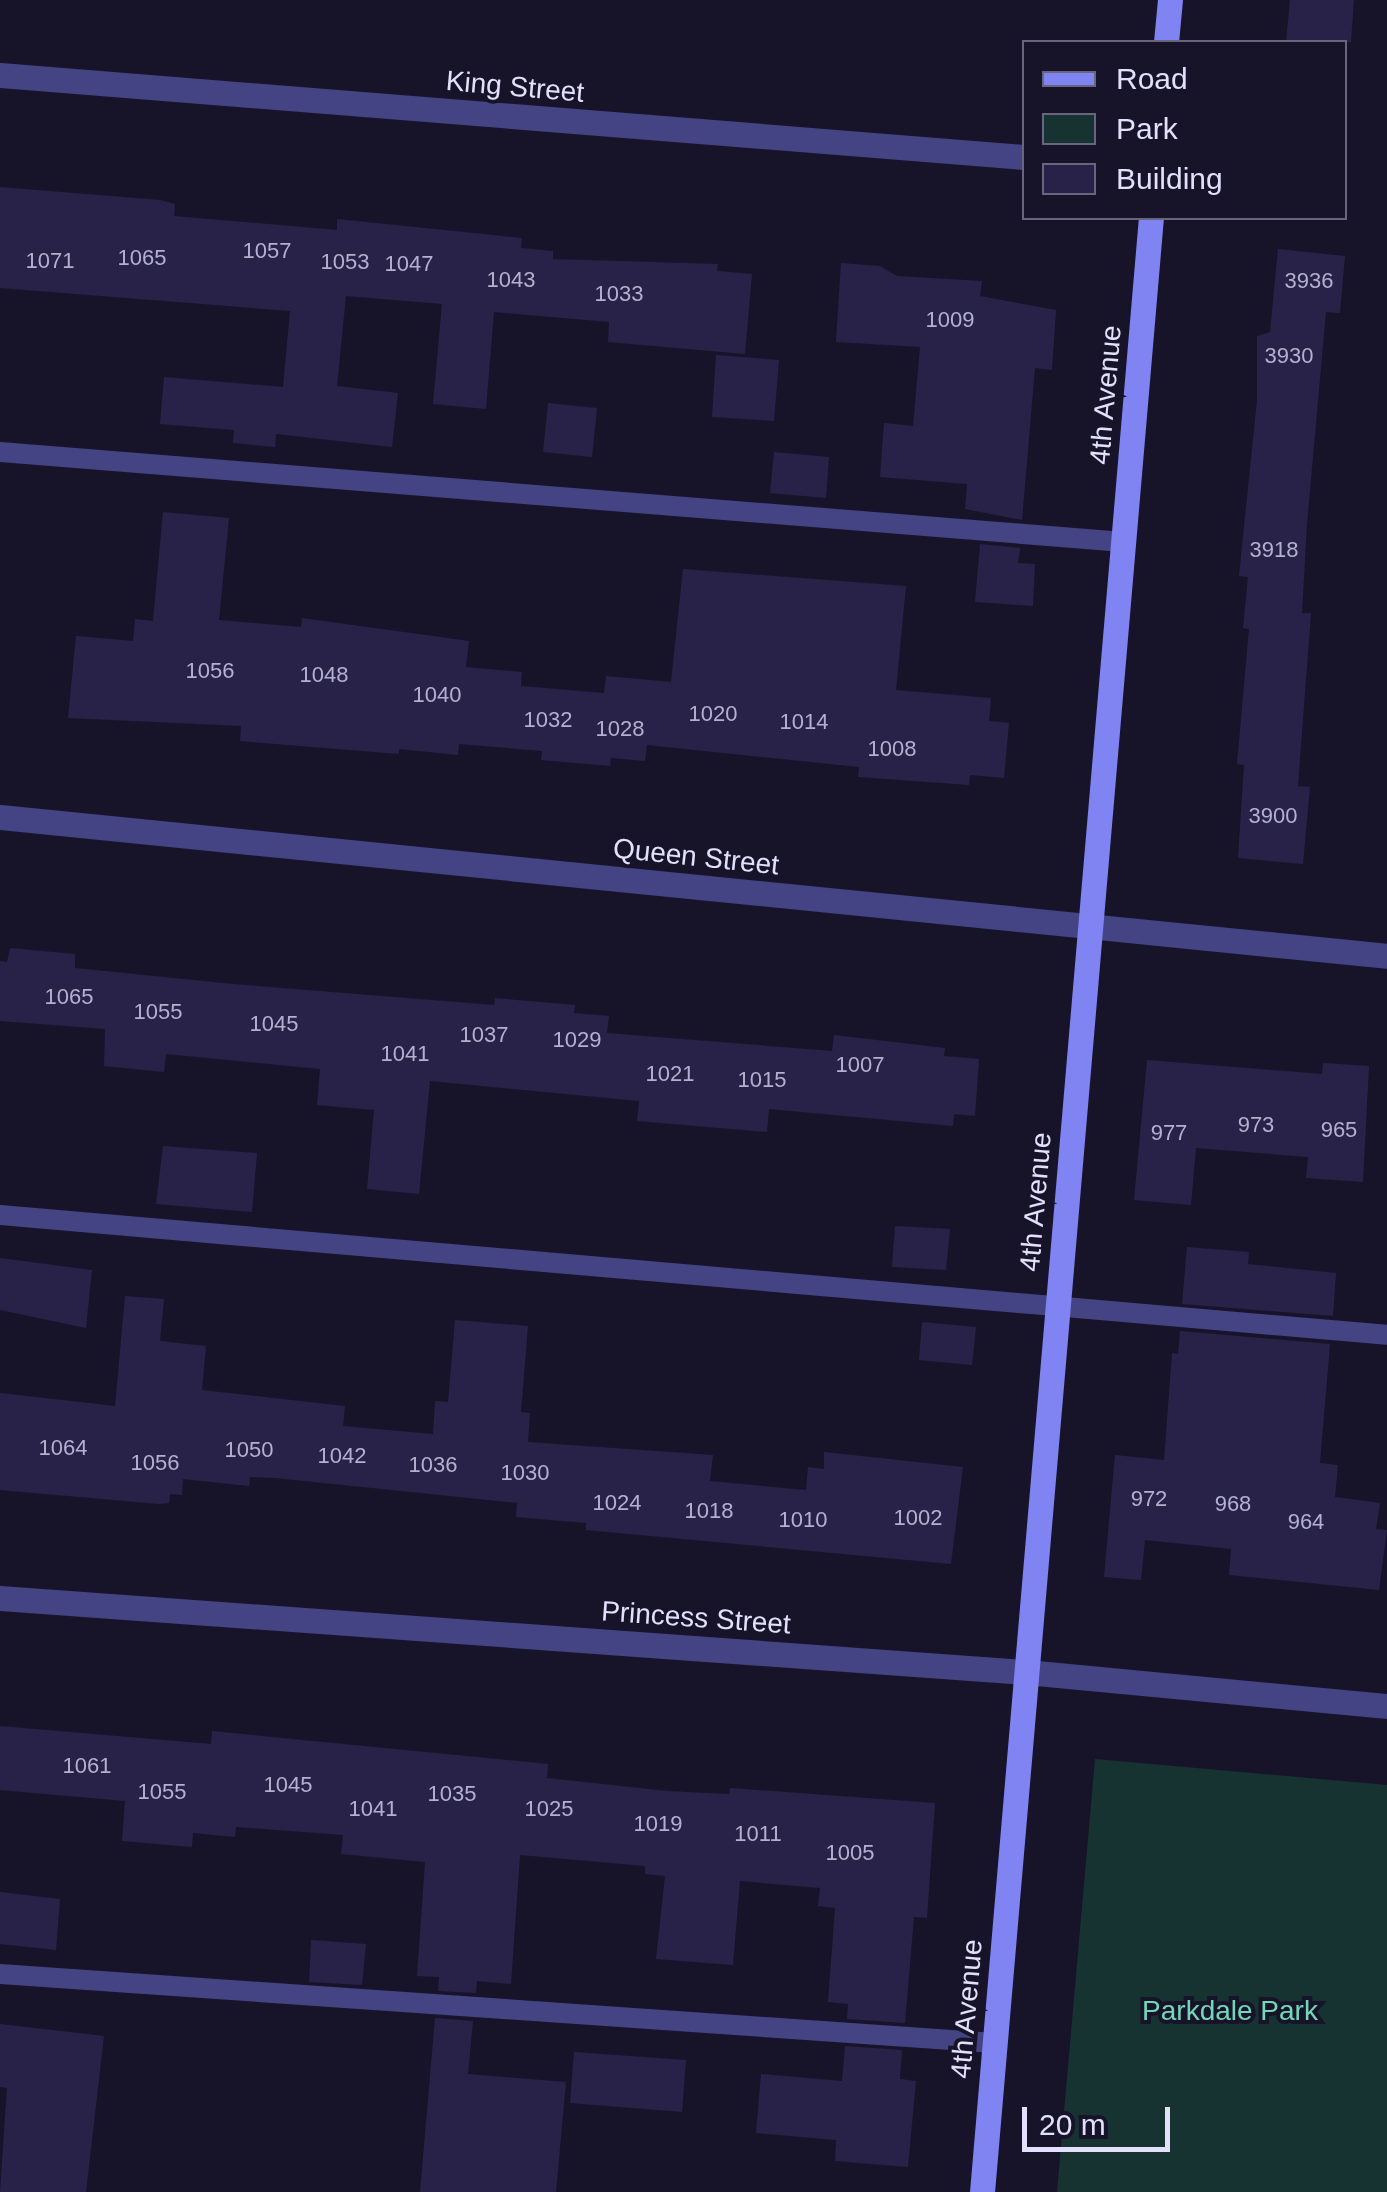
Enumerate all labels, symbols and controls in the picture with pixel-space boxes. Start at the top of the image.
legend [1022,40,1347,220]
text: Road [1116,62,1188,95]
street label: King Street [445,64,585,110]
text: Park [1116,112,1178,145]
text: Building [1116,162,1223,195]
house number: 1057 [243,238,291,264]
house number: 1065 [118,245,166,271]
house number: 1071 [26,248,74,274]
house number: 1053 [321,249,369,275]
house number: 1047 [385,251,433,277]
house number: 1043 [487,267,535,293]
house number: 3936 [1285,268,1333,294]
house number: 1033 [595,281,643,307]
house number: 1009 [926,307,974,333]
street label: 4th Avenue [1083,323,1129,467]
house number: 3930 [1265,343,1313,369]
house number: 3918 [1250,537,1298,563]
house number: 1056 [186,658,234,684]
house number: 1048 [300,662,348,688]
house number: 1040 [413,682,461,708]
house number: 1020 [689,701,737,727]
house number: 1032 [524,707,572,733]
house number: 1014 [780,709,828,735]
house number: 1028 [596,716,644,742]
house number: 1008 [868,736,916,762]
house number: 3900 [1249,803,1297,829]
street label: Queen Street [611,832,781,882]
house number: 1065 [45,984,93,1010]
house number: 1055 [134,999,182,1025]
house number: 1045 [250,1011,298,1037]
house number: 1037 [460,1022,508,1048]
house number: 1029 [553,1027,601,1053]
house number: 1041 [381,1041,429,1067]
house number: 1007 [836,1052,884,1078]
house number: 1021 [646,1061,694,1087]
house number: 1015 [738,1067,786,1093]
house number: 973 [1238,1112,1274,1138]
house number: 965 [1321,1117,1357,1143]
house number: 977 [1151,1120,1187,1146]
street label: 4th Avenue [1013,1130,1059,1274]
house number: 1064 [39,1435,87,1461]
house number: 1050 [225,1437,273,1463]
house number: 1042 [318,1443,366,1469]
house number: 1056 [131,1450,179,1476]
house number: 1036 [409,1452,457,1478]
house number: 1030 [501,1460,549,1486]
house number: 972 [1131,1486,1167,1512]
house number: 1024 [593,1490,641,1516]
house number: 968 [1215,1491,1251,1517]
house number: 1018 [685,1498,733,1524]
house number: 1002 [894,1505,942,1531]
house number: 1010 [779,1507,827,1533]
house number: 964 [1288,1509,1324,1535]
street label: Princess Street [600,1595,792,1641]
house number: 1061 [63,1753,111,1779]
house number: 1045 [264,1772,312,1798]
house number: 1055 [138,1779,186,1805]
house number: 1035 [428,1781,476,1807]
house number: 1041 [349,1796,397,1822]
house number: 1025 [525,1796,573,1822]
house number: 1019 [634,1811,682,1837]
house number: 1011 [734,1821,782,1847]
house number: 1005 [826,1840,874,1866]
street label: 4th Avenue [944,1937,990,2081]
park label: Parkdale Park [1142,1994,1318,2028]
scale bar [1027,2087,1174,2149]
text: 20 m [1039,2108,1106,2141]

